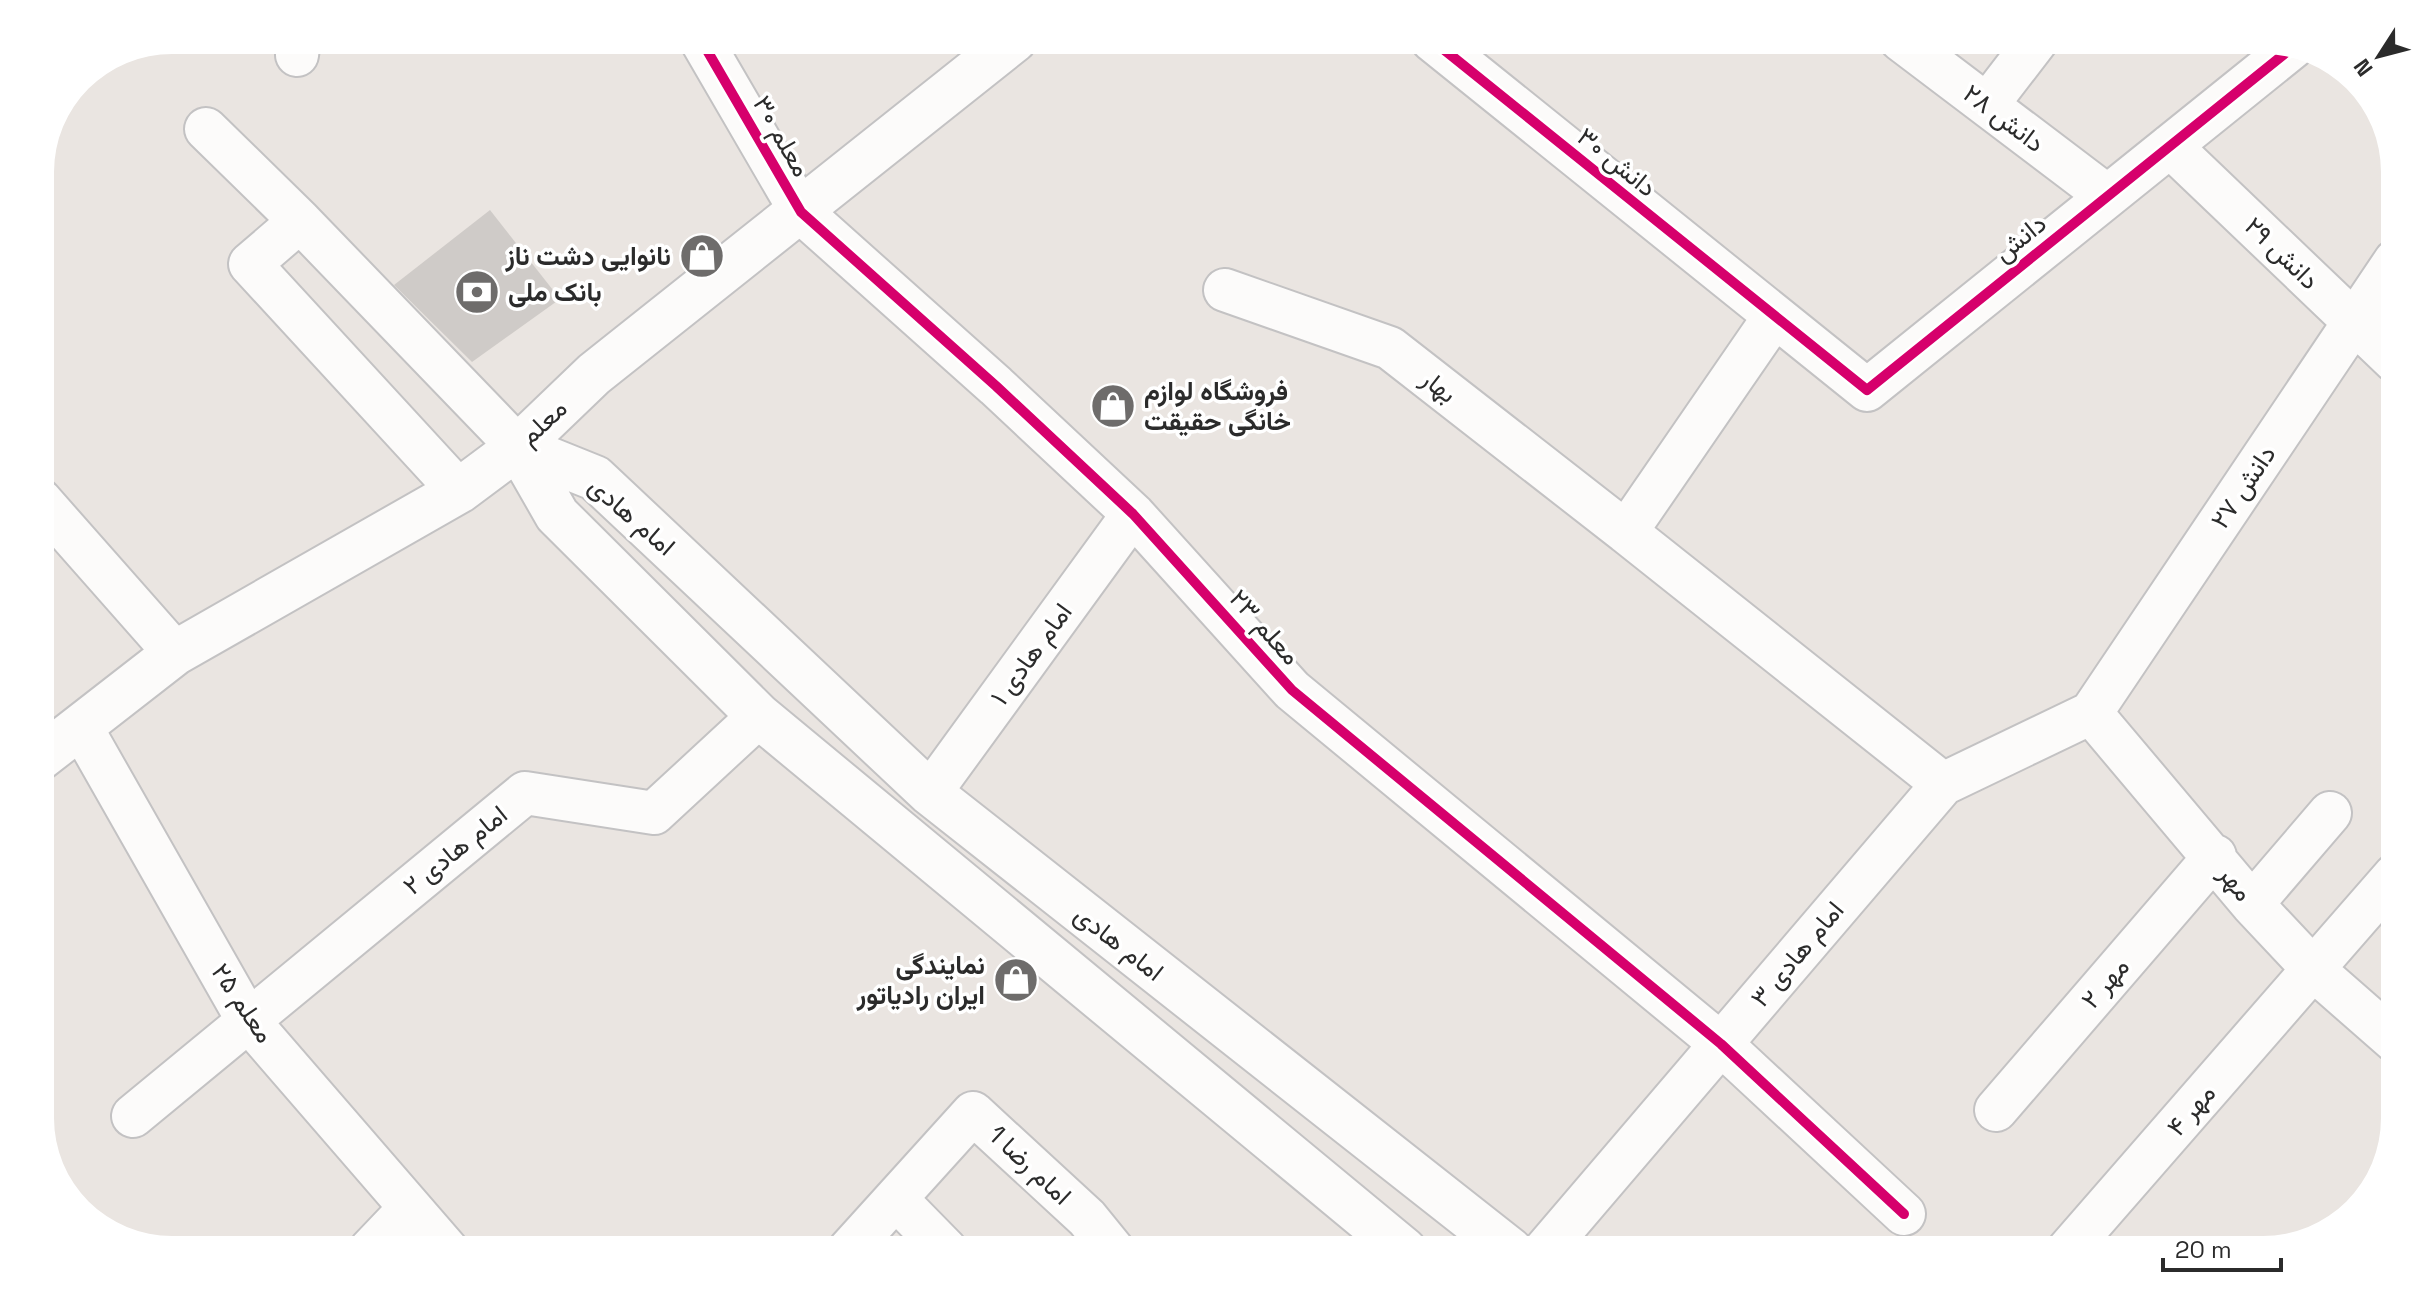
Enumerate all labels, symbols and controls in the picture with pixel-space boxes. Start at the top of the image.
north arrow [2339,16,2419,96]
text: N [2347,54,2378,82]
street label: دانش ۲۸ [1956,76,2052,160]
street label: معلم ۳۰ [745,89,819,183]
street label: دانش ۳۰ [1570,120,1664,204]
street label: دانش [1987,207,2053,269]
street label: دانش ٢٩ [2238,209,2326,297]
shop icon: نانوایی دشت ناز [678,232,726,280]
place label: نانوایی دشت ناز [504,239,671,273]
bank icon: بانک ملی [453,268,501,316]
place label: بانک ملی [508,275,602,309]
street label: بهار [1413,361,1464,411]
place label: فروشگاه لوازم خانگی حقیقت [1144,374,1291,438]
shop icon: فروشگاه لوازم خانگی حقیقت [1089,382,1137,430]
street label: معلم [512,391,574,453]
street label: دانش ۲۷ [2203,439,2283,535]
street label: امام هادی [581,469,683,563]
street label: معلم ۲۳ [1222,582,1308,672]
street label: امام هادی ١ [982,596,1080,712]
street label: امام هادی ٢ [396,798,514,902]
street label: مهر [2211,857,2261,908]
street label: امام هادی ٣ [1743,894,1851,1014]
street label: امام هادی [1067,897,1171,989]
place label: نمایندگی ایران رادیاتور [856,948,985,1012]
street label: مهر ۲ [2073,950,2137,1016]
shop icon: نمایندگی ایران رادیاتور [992,956,1040,1004]
street label: معلم ۲۵ [204,957,282,1049]
street label: مهر ۴ [2159,1077,2223,1143]
street label: امام رضا 1 [981,1118,1079,1212]
scale bar [2163,1222,2281,1272]
text: 20 m [2175,1234,2232,1265]

